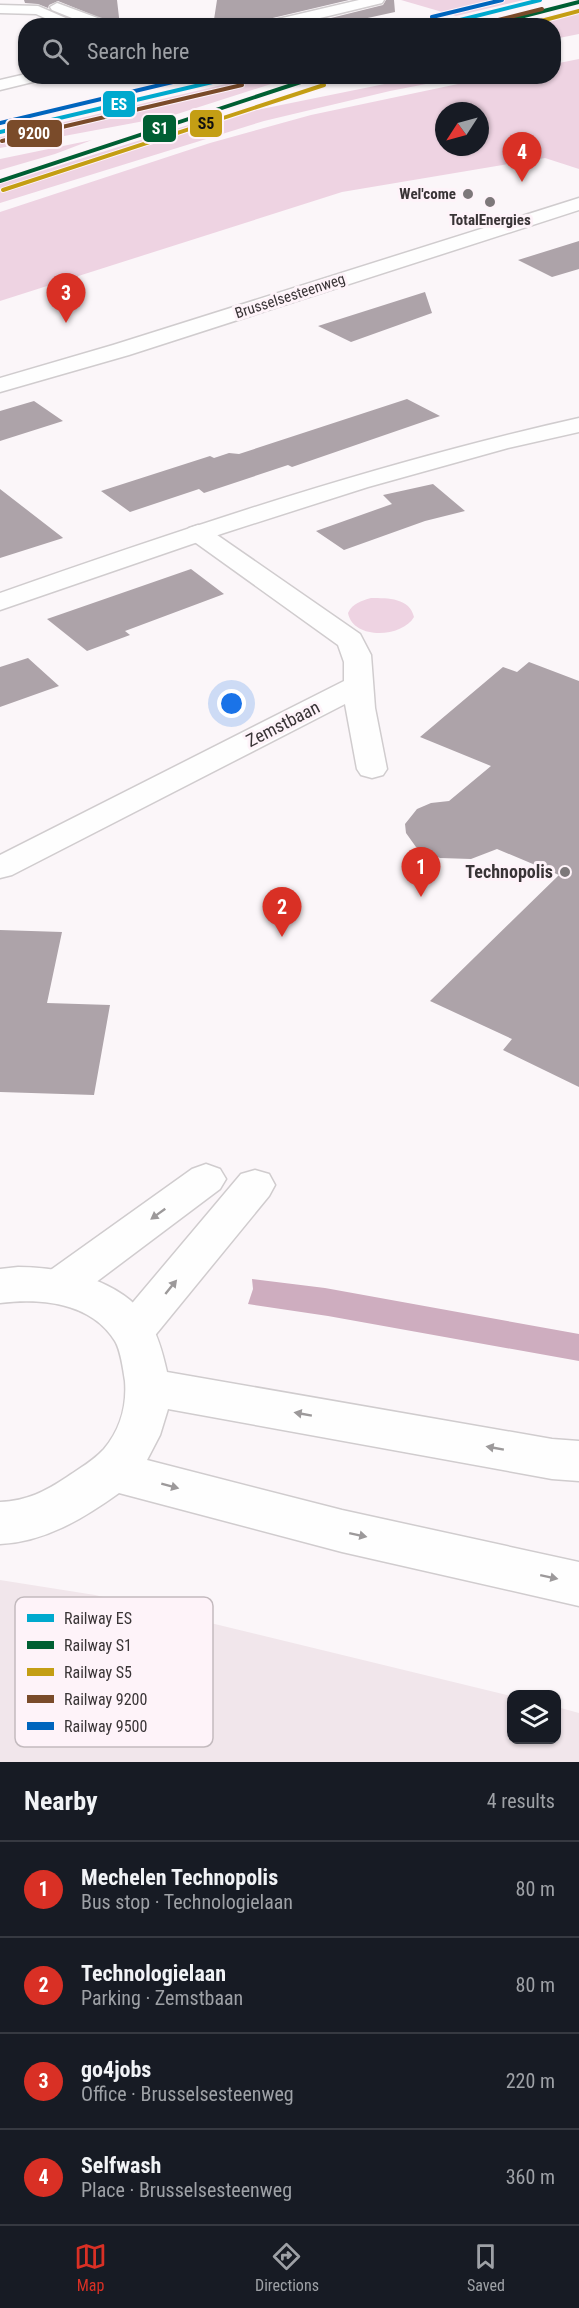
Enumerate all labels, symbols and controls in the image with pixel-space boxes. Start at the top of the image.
search box [18,18,561,84]
icon: search [39,35,72,68]
text: Search here [87,39,189,64]
line badge: ES [102,90,136,118]
text: ES [111,95,128,114]
north arrow [435,102,489,156]
line badge: S5 [189,109,223,138]
line badge: S1 [142,114,177,143]
text: S5 [198,114,214,133]
line badge: 9200 [6,119,63,148]
text: S1 [152,119,168,138]
text: 9200 [18,124,50,143]
pin: 4 [502,132,542,182]
place label: Wel'come [399,185,456,203]
marker: Wel'come [461,187,475,201]
marker: TotalEnergies [483,195,497,209]
place label: TotalEnergies [449,211,531,229]
street label: Brusselsesteenweg [233,270,347,322]
pin: 3 [46,274,86,323]
your location [217,689,246,718]
street label: Zemstbaan [243,696,323,751]
pin: 1 [402,848,440,897]
place label: Technopolis [465,861,553,882]
marker: Technopolis [558,865,572,879]
pin: 2 [262,888,302,937]
one-way arrow [151,1208,167,1220]
one-way arrow [164,1279,177,1295]
one-way arrow [293,1409,312,1418]
one-way arrow [485,1443,504,1452]
one-way arrow [160,1481,179,1491]
one-way arrow [349,1531,368,1540]
one-way arrow [539,1573,558,1582]
legend [15,1597,213,1747]
text: Railway ES [64,1609,132,1628]
text: Railway S1 [64,1636,132,1655]
text: Railway S5 [64,1663,132,1682]
text: Railway 9200 [64,1690,147,1709]
map controls [507,1690,561,1744]
button: layers [507,1690,561,1744]
text: Railway 9500 [64,1717,147,1736]
text: Nearby [24,1786,98,1816]
text: 4 results [487,1789,555,1813]
text: Mechelen Technopolis [81,1865,278,1890]
text: 1 [38,1877,49,1901]
text: 80 m [516,1877,555,1901]
text: Bus stop · Technologielaan [81,1890,293,1914]
text: Technologielaan [81,1961,226,1986]
text: 2 [38,1973,49,1997]
text: 80 m [516,1973,555,1997]
text: Parking · Zemstbaan [81,1986,243,2010]
text: go4jobs [81,2057,151,2082]
text: 3 [38,2069,49,2093]
text: 220 m [506,2069,555,2093]
text: Office · Brusselsesteenweg [81,2082,294,2106]
text: Selfwash [81,2153,161,2178]
text: 4 [38,2165,49,2189]
text: 360 m [506,2165,555,2189]
text: Place · Brusselsesteenweg [81,2178,292,2202]
tab: Map [74,2240,107,2295]
tab: Directions [255,2240,319,2295]
tab: Saved [467,2240,505,2295]

